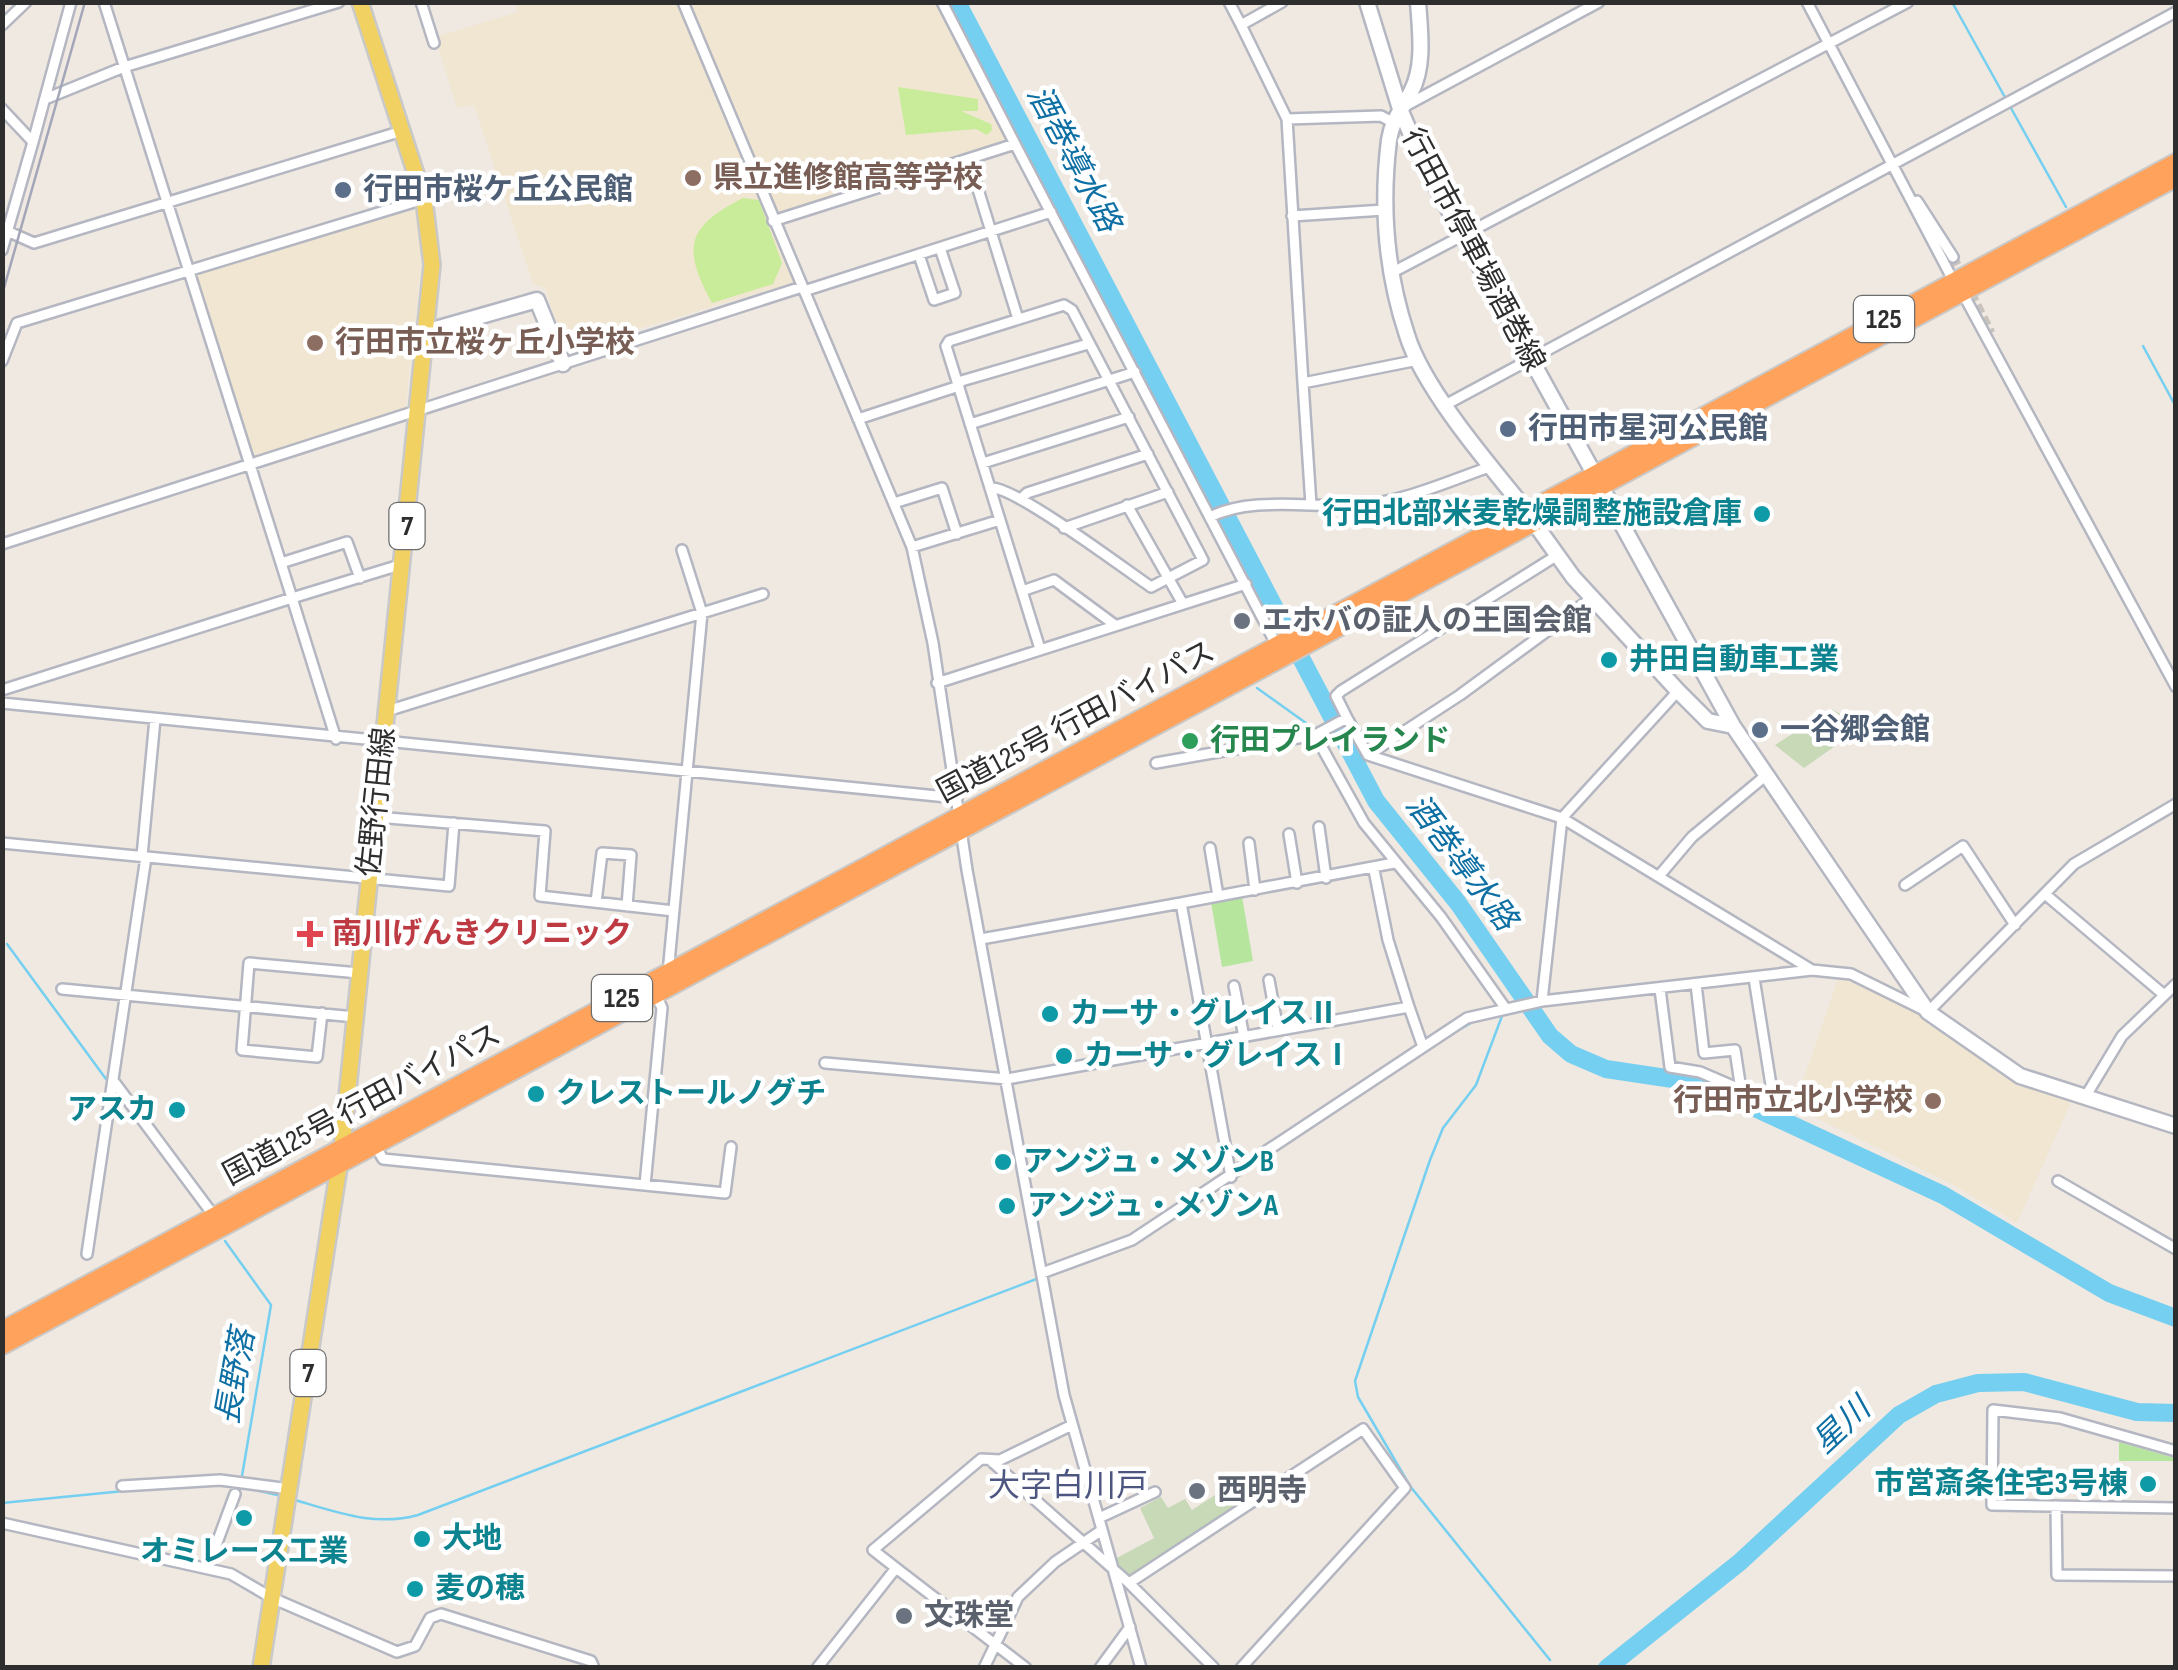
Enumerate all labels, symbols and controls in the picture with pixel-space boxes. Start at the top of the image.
water label: 酒巻導水路 [1018,79,1129,241]
street label: 行田市停車場酒巻線 [1394,122,1552,378]
place label: 県立進修館高等学校 [713,160,983,196]
marker: 県立進修館高等学校 [682,167,704,189]
place label: 行田市桜ケ丘公民館 [363,172,633,208]
marker: 行田市桜ケ丘公民館 [332,179,354,201]
road number: 125 [1854,296,1914,342]
place label: 行田市立桜ヶ丘小学校 [335,325,635,361]
marker: 行田市立桜ヶ丘小学校 [304,332,326,354]
place label: 行田市星河公民館 [1528,411,1768,447]
marker: 行田市星河公民館 [1497,418,1519,440]
place label: 行田北部米麦乾燥調整施設倉庫 [1322,496,1742,532]
road number: 7 [390,503,424,549]
marker: 行田北部米麦乾燥調整施設倉庫 [1751,503,1773,525]
place label: エホバの証人の王国会館 [1262,603,1592,639]
marker: エホバの証人の王国会館 [1231,610,1253,632]
street label: 国道125号 行田バイパス [931,633,1221,811]
place label: 井田自動車工業 [1629,642,1839,678]
marker: 井田自動車工業 [1598,649,1620,671]
place label: 一谷郷会館 [1780,712,1930,748]
marker: 一谷郷会館 [1749,719,1771,741]
place label: 行田プレイランド [1210,723,1450,759]
street label: 佐野行田線 [351,726,403,878]
marker: 行田プレイランド [1179,730,1201,752]
water label: 酒巻導水路 [1397,787,1527,941]
place label: 南川げんきクリニック [332,916,632,952]
marker: 南川げんきクリニック [297,921,323,947]
road number: 125 [592,975,652,1021]
place label: カーサ・グレイスⅡ [1070,996,1339,1032]
marker: カーサ・グレイスⅡ [1039,1003,1061,1025]
street label: 国道125号 行田バイパス [217,1016,507,1194]
place label: カーサ・グレイスⅠ [1084,1038,1353,1074]
marker: カーサ・グレイスⅠ [1053,1045,1075,1067]
place label: クレストールノグチ [556,1076,826,1112]
marker: クレストールノグチ [525,1083,547,1105]
place label: 行田市立北小学校 [1673,1083,1913,1119]
marker: 行田市立北小学校 [1922,1090,1944,1112]
place label: アスカ [67,1092,157,1128]
marker: アスカ [166,1099,188,1121]
place label: アンジュ・メゾンB [1023,1144,1274,1180]
marker: アンジュ・メゾンB [992,1151,1014,1173]
place label: アンジュ・メゾンA [1027,1188,1279,1224]
marker: アンジュ・メゾンA [996,1195,1018,1217]
water label: 長野落 [208,1321,264,1428]
road number: 7 [290,1350,326,1396]
water label: 星川 [1805,1388,1881,1462]
place label: 市営斎条住宅3号棟 [1875,1466,2128,1502]
district label: 大字白川戸 [988,1467,1148,1506]
place label: 西明寺 [1217,1473,1307,1509]
marker: 市営斎条住宅3号棟 [2137,1473,2159,1495]
marker: 西明寺 [1186,1480,1208,1502]
marker: オミレース工業 [233,1507,255,1529]
place label: 大地 [442,1521,502,1557]
marker: 大地 [411,1528,433,1550]
place label: オミレース工業 [140,1534,348,1570]
place label: 麦の穂 [435,1571,525,1607]
marker: 麦の穂 [404,1578,426,1600]
place label: 文珠堂 [924,1598,1014,1634]
marker: 文珠堂 [893,1605,915,1627]

